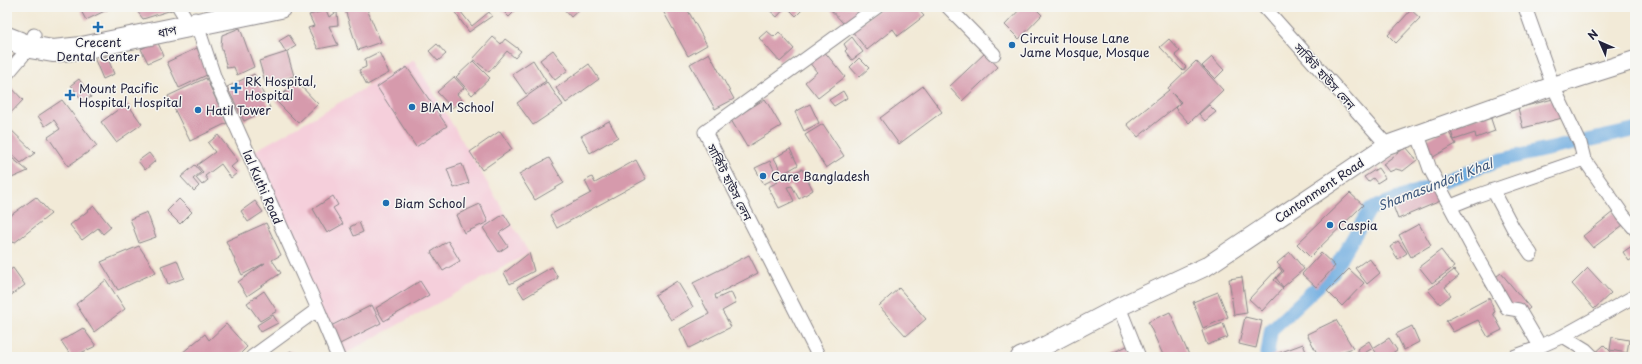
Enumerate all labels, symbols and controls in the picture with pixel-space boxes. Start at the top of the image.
street label: ধাপ [156,20,178,42]
marker: Crecent Dental Center [92,21,104,33]
north arrow [1580,22,1620,62]
text: N [1583,25,1602,44]
place label: Circuit House Lane Jame Mosque, Mosque [1020,29,1150,61]
place label: Crecent Dental Center [56,33,140,65]
street label: সার্কিট হাউস লেন [1290,38,1360,114]
marker: Circuit House Lane Jame Mosque, Mosque [1007,40,1017,50]
place label: RK Hospital, Hospital [245,72,316,104]
place label: Mount Pacific Hospital, Hospital [79,79,182,111]
marker: RK Hospital, Hospital [230,82,242,94]
marker: Mount Pacific Hospital, Hospital [64,89,76,101]
place label: BIAM School [420,98,494,116]
place label: Hatil Tower [206,101,271,119]
marker: BIAM School [407,102,417,112]
marker: Hatil Tower [193,105,203,115]
street label: সার্কিট হাউস লেন [702,140,757,224]
street label: lal Kuthi Road [239,147,287,227]
street label: Cantonment Road [1271,153,1367,227]
water label: Shamasundori Khal [1375,153,1497,215]
place label: Care Bangladesh [771,167,870,185]
marker: Care Bangladesh [758,171,768,181]
place label: Biam School [394,194,466,212]
marker: Biam School [381,198,391,208]
place label: Caspia [1338,216,1378,234]
marker: Caspia [1325,220,1335,230]

